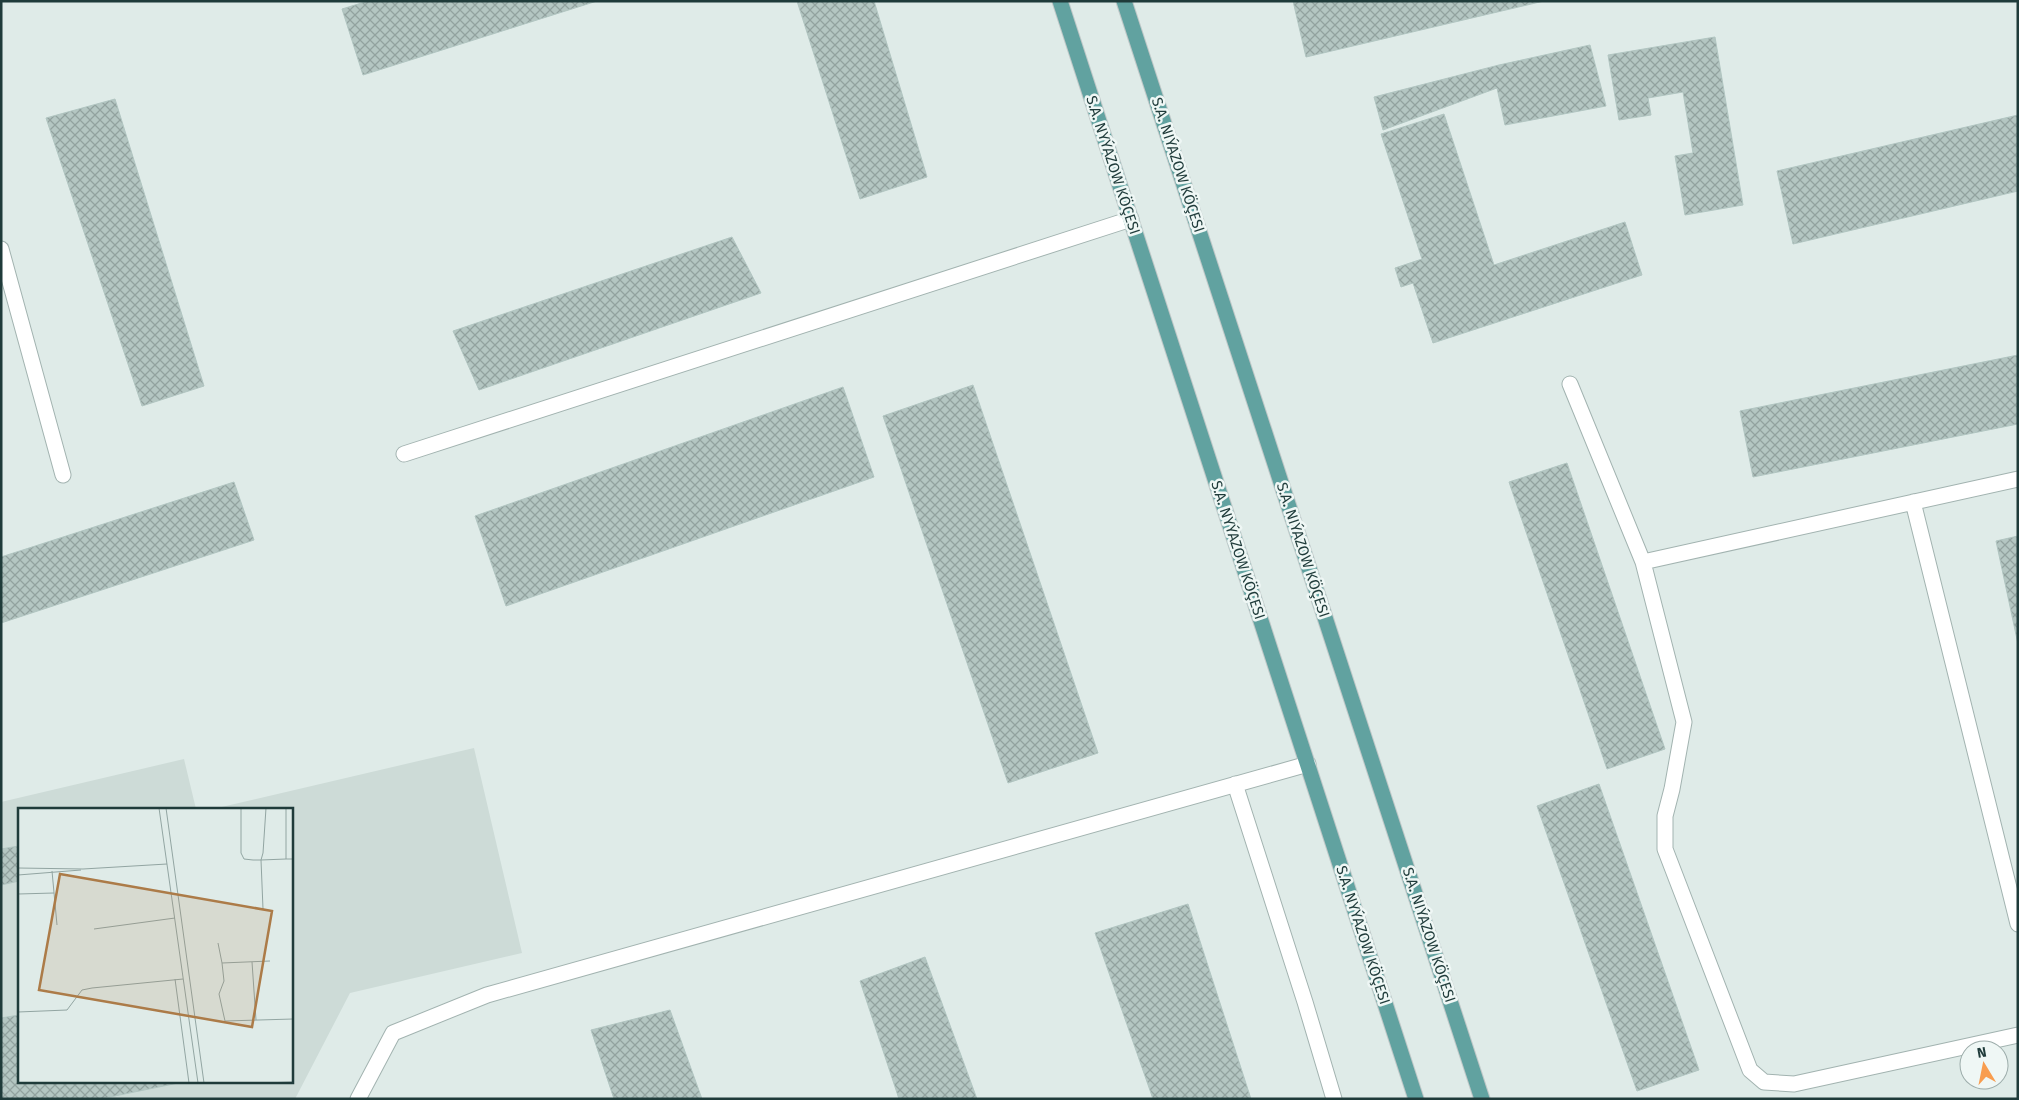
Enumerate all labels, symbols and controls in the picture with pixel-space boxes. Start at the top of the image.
street label: S.A. NYÝAZOW KÖÇESI [1082,93,1144,237]
street label: S.A. NIÝAZOW KÖÇESI [1148,95,1208,235]
street label: S.A. NYÝAZOW KÖÇESI [1207,478,1269,622]
street label: S.A. NIÝAZOW KÖÇESI [1273,480,1333,620]
inset map [18,808,292,1082]
street label: S.A. NYÝAZOW KÖÇESI [1332,863,1394,1007]
street label: S.A. NIÝAZOW KÖÇESI [1399,865,1459,1005]
north arrow [1959,1040,2009,1090]
text: N [1976,1044,1988,1062]

